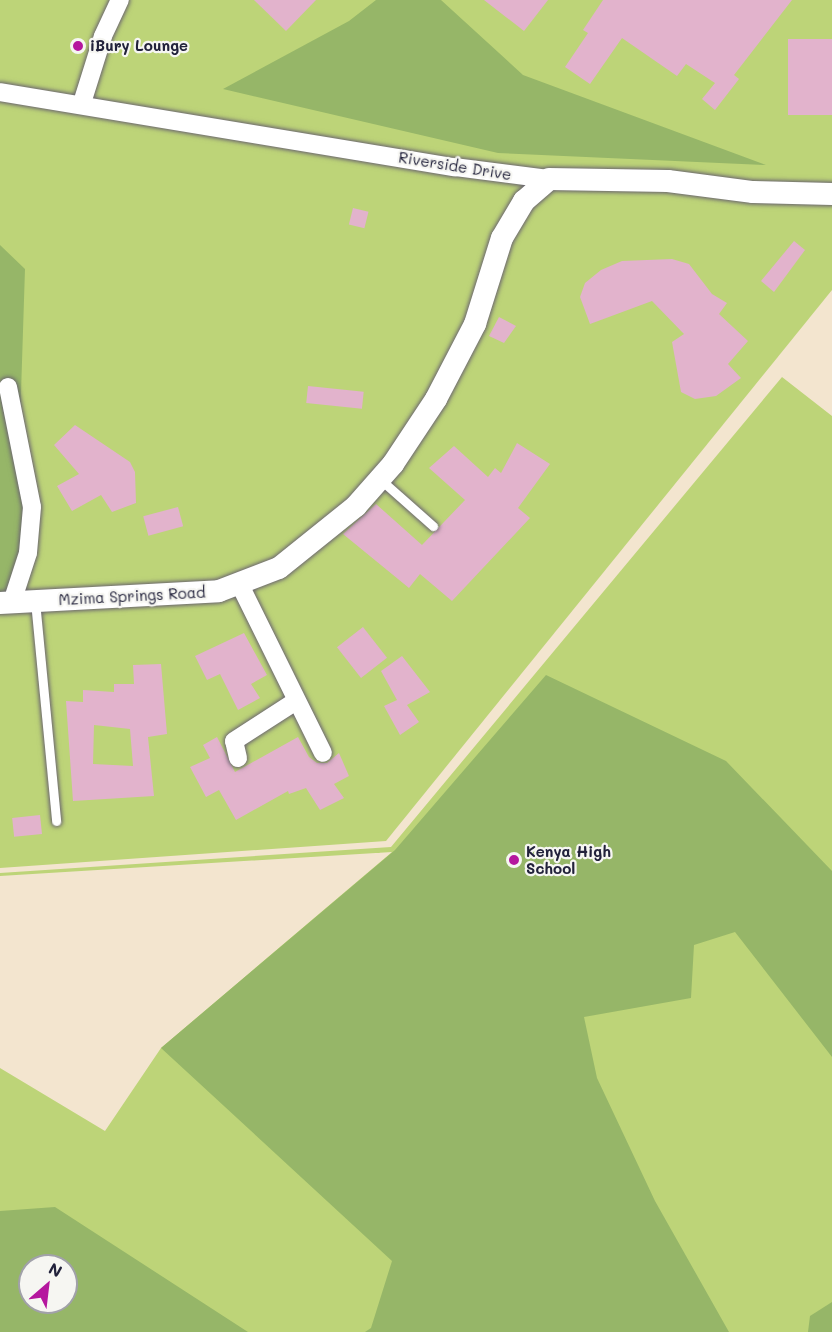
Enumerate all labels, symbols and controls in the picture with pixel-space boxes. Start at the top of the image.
place label: iBury Lounge [90,37,188,55]
marker: iBury Lounge [71,39,85,53]
street label: Riverside Drive [397,148,513,184]
street label: Mzima Springs Road [58,583,206,609]
place label: Kenya High School [526,842,611,877]
marker: Kenya High School [507,853,521,867]
north arrow [18,1254,78,1314]
text: N [45,1257,66,1282]

